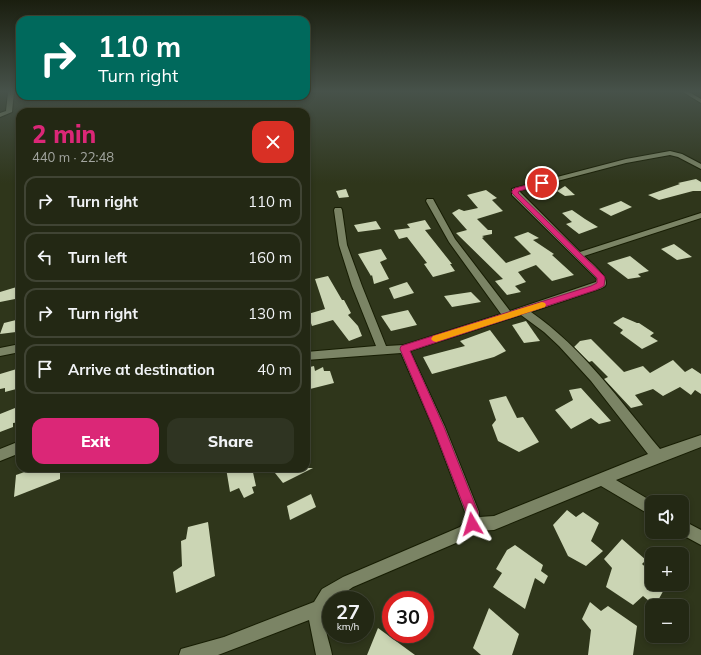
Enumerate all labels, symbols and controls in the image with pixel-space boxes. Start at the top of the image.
text: 110 m [98,29,181,64]
icon: right [32,32,84,84]
text: Turn right [98,64,178,87]
text: 2 min [32,119,96,149]
button: close [252,121,294,163]
text: 440 m · 22:48 [32,149,114,165]
pin [525,166,559,200]
icon: arrive [531,172,553,194]
icon: right [34,190,56,212]
text: Turn right [68,192,138,211]
text: 110 m [248,192,292,211]
icon: left [34,246,56,268]
text: Turn left [68,248,127,267]
text: 160 m [248,248,292,267]
icon: right [34,302,56,324]
text: Turn right [68,304,138,323]
text: 130 m [248,304,292,323]
icon: arrive [34,358,56,380]
text: Arrive at destination [68,360,215,379]
text: 40 m [257,360,292,379]
button: Exit [32,418,159,464]
button: Share [167,418,294,464]
map controls [645,495,689,643]
button: sound [645,495,689,539]
position arrow [451,503,493,545]
button: + [645,547,689,591]
speed limit sign: 30 [382,591,434,643]
text: 27 [336,599,360,624]
button: − [645,599,689,643]
text: km/h [337,620,359,633]

